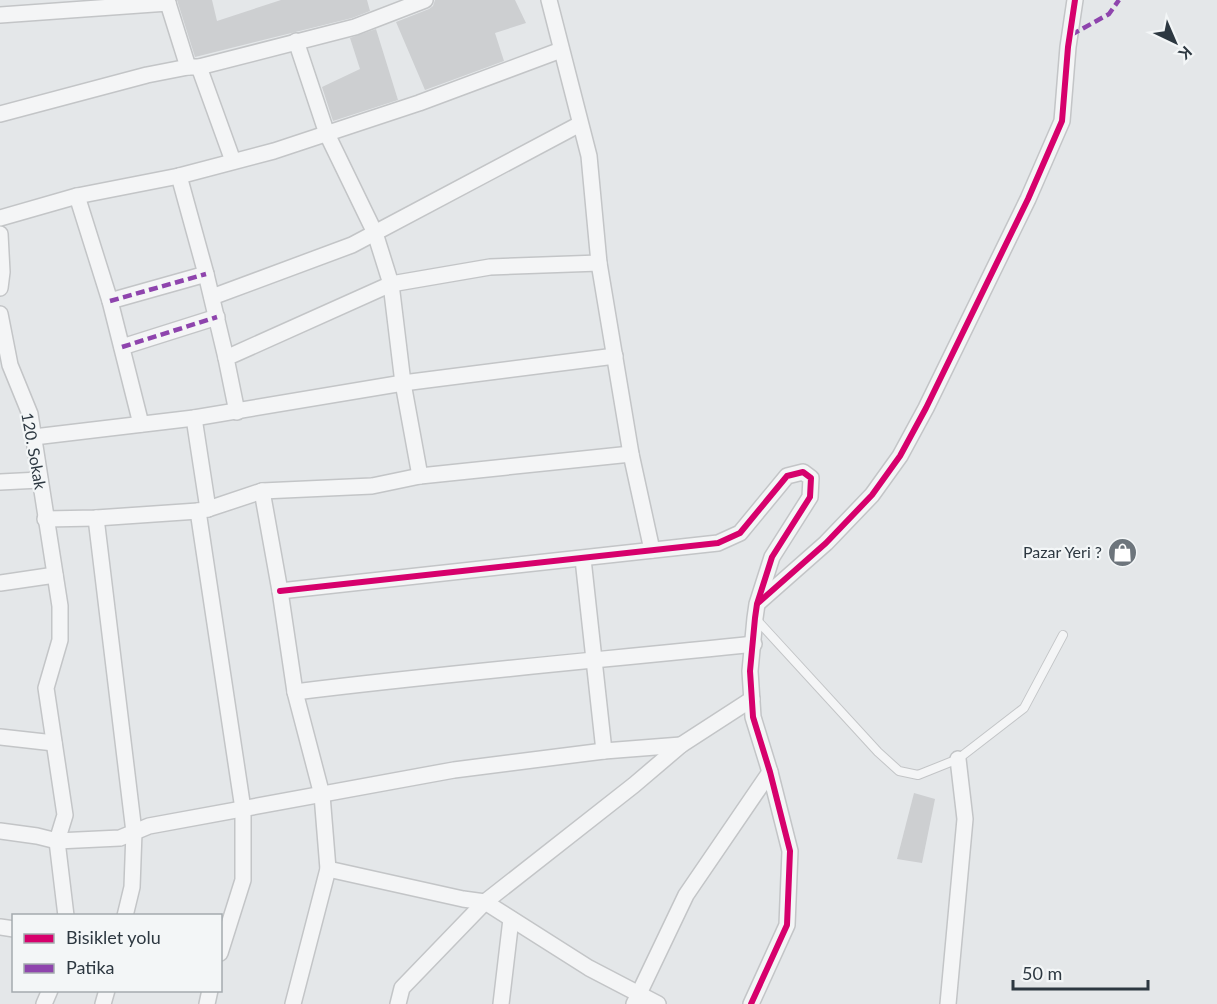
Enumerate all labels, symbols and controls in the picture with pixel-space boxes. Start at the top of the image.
north arrow [1145,12,1205,72]
text: K [1174,43,1196,65]
street label: 120. Sokak [18,411,51,492]
shop icon: Pazar Yeri ? [1107,536,1139,568]
place label: Pazar Yeri ? [1023,542,1102,561]
legend [12,914,222,992]
text: Bisiklet yolu [66,926,161,948]
scale bar [1013,953,1148,991]
text: Patika [66,956,115,978]
text: 50 m [1022,962,1062,984]

